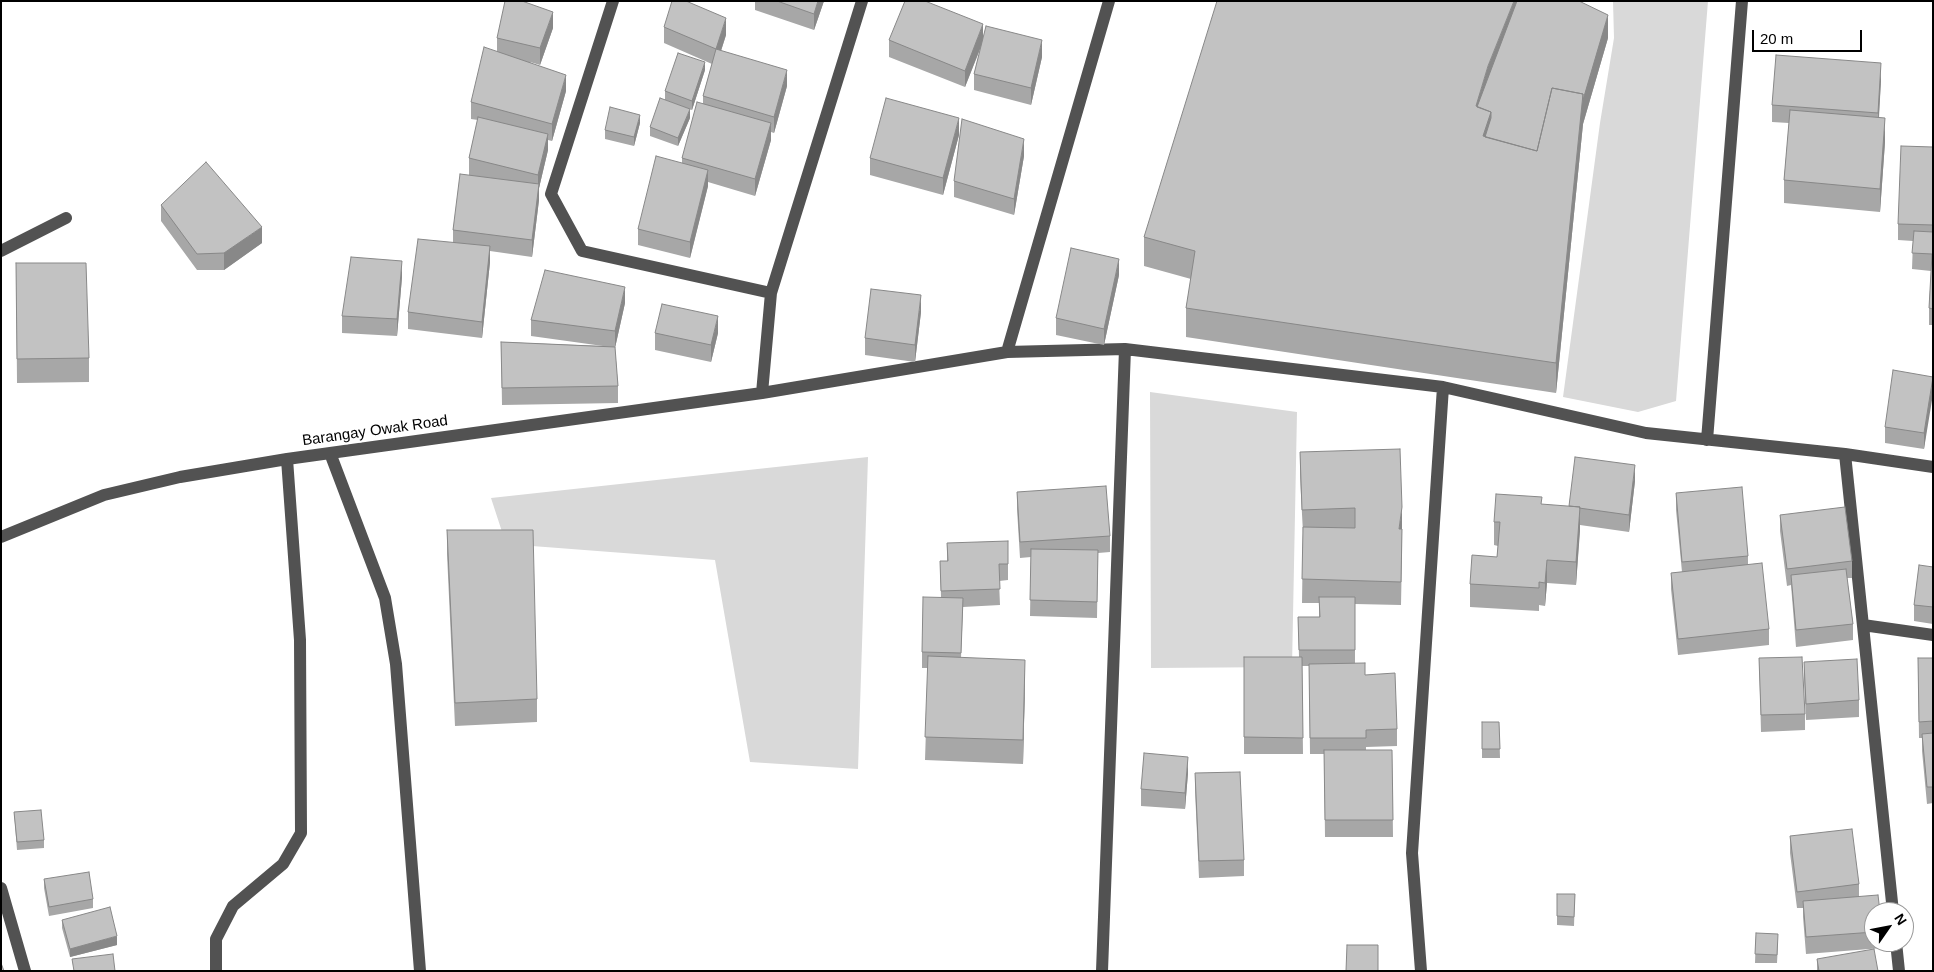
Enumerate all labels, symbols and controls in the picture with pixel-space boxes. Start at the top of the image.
scale bar [1754,20,1864,52]
text: 20 m [1760,30,1793,47]
street label: Barangay Owak Road [301,412,449,450]
north arrow [1864,902,1914,952]
text: N [1891,911,1910,928]

